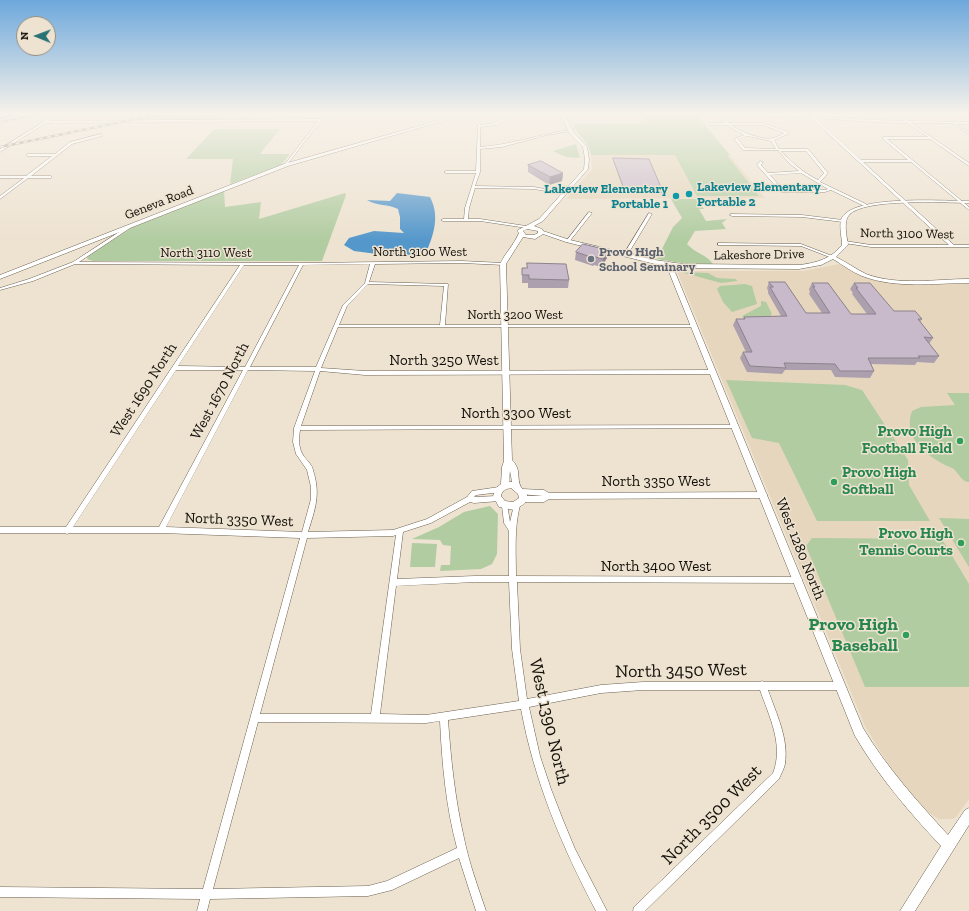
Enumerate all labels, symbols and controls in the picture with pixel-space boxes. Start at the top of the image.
north arrow [16,16,56,56]
text: N [18,31,31,40]
place label: Lakeview Elementary Portable 2 [697,179,821,210]
place label: Lakeview Elementary Portable 1 [544,181,668,212]
street label: Geneva Road [122,183,196,223]
marker: Lakeview Elementary Portable 2 [684,189,694,199]
marker: Lakeview Elementary Portable 1 [671,191,681,201]
street label: North 3100 West [860,225,954,243]
street label: North 3100 West [373,244,467,260]
place label: Provo High School Seminary [599,244,695,275]
street label: North 3110 West [160,245,252,261]
street label: Lakeshore Drive [713,246,805,264]
marker: Provo High School Seminary [586,254,596,264]
street label: North 3200 West [467,307,563,323]
street label: West 1670 North [187,339,253,443]
street label: West 1690 North [107,340,181,440]
street label: North 3250 West [389,352,499,370]
street label: North 3300 West [461,405,571,423]
place label: Provo High Football Field [862,423,952,458]
marker: Provo High Football Field [955,436,965,446]
place label: Provo High Softball [842,464,917,499]
street label: North 3350 West [601,473,711,491]
marker: Provo High Softball [829,477,839,487]
street label: West 1280 North [771,495,829,603]
street label: North 3350 West [184,509,294,531]
place label: Provo High Tennis Courts [859,525,953,560]
marker: Provo High Tennis Courts [956,538,966,548]
street label: North 3400 West [601,558,711,576]
place label: Provo High Baseball [809,614,898,656]
marker: Provo High Baseball [901,630,911,640]
street label: West 1390 North [524,657,574,787]
street label: North 3450 West [615,659,747,683]
street label: North 3500 West [658,761,766,869]

